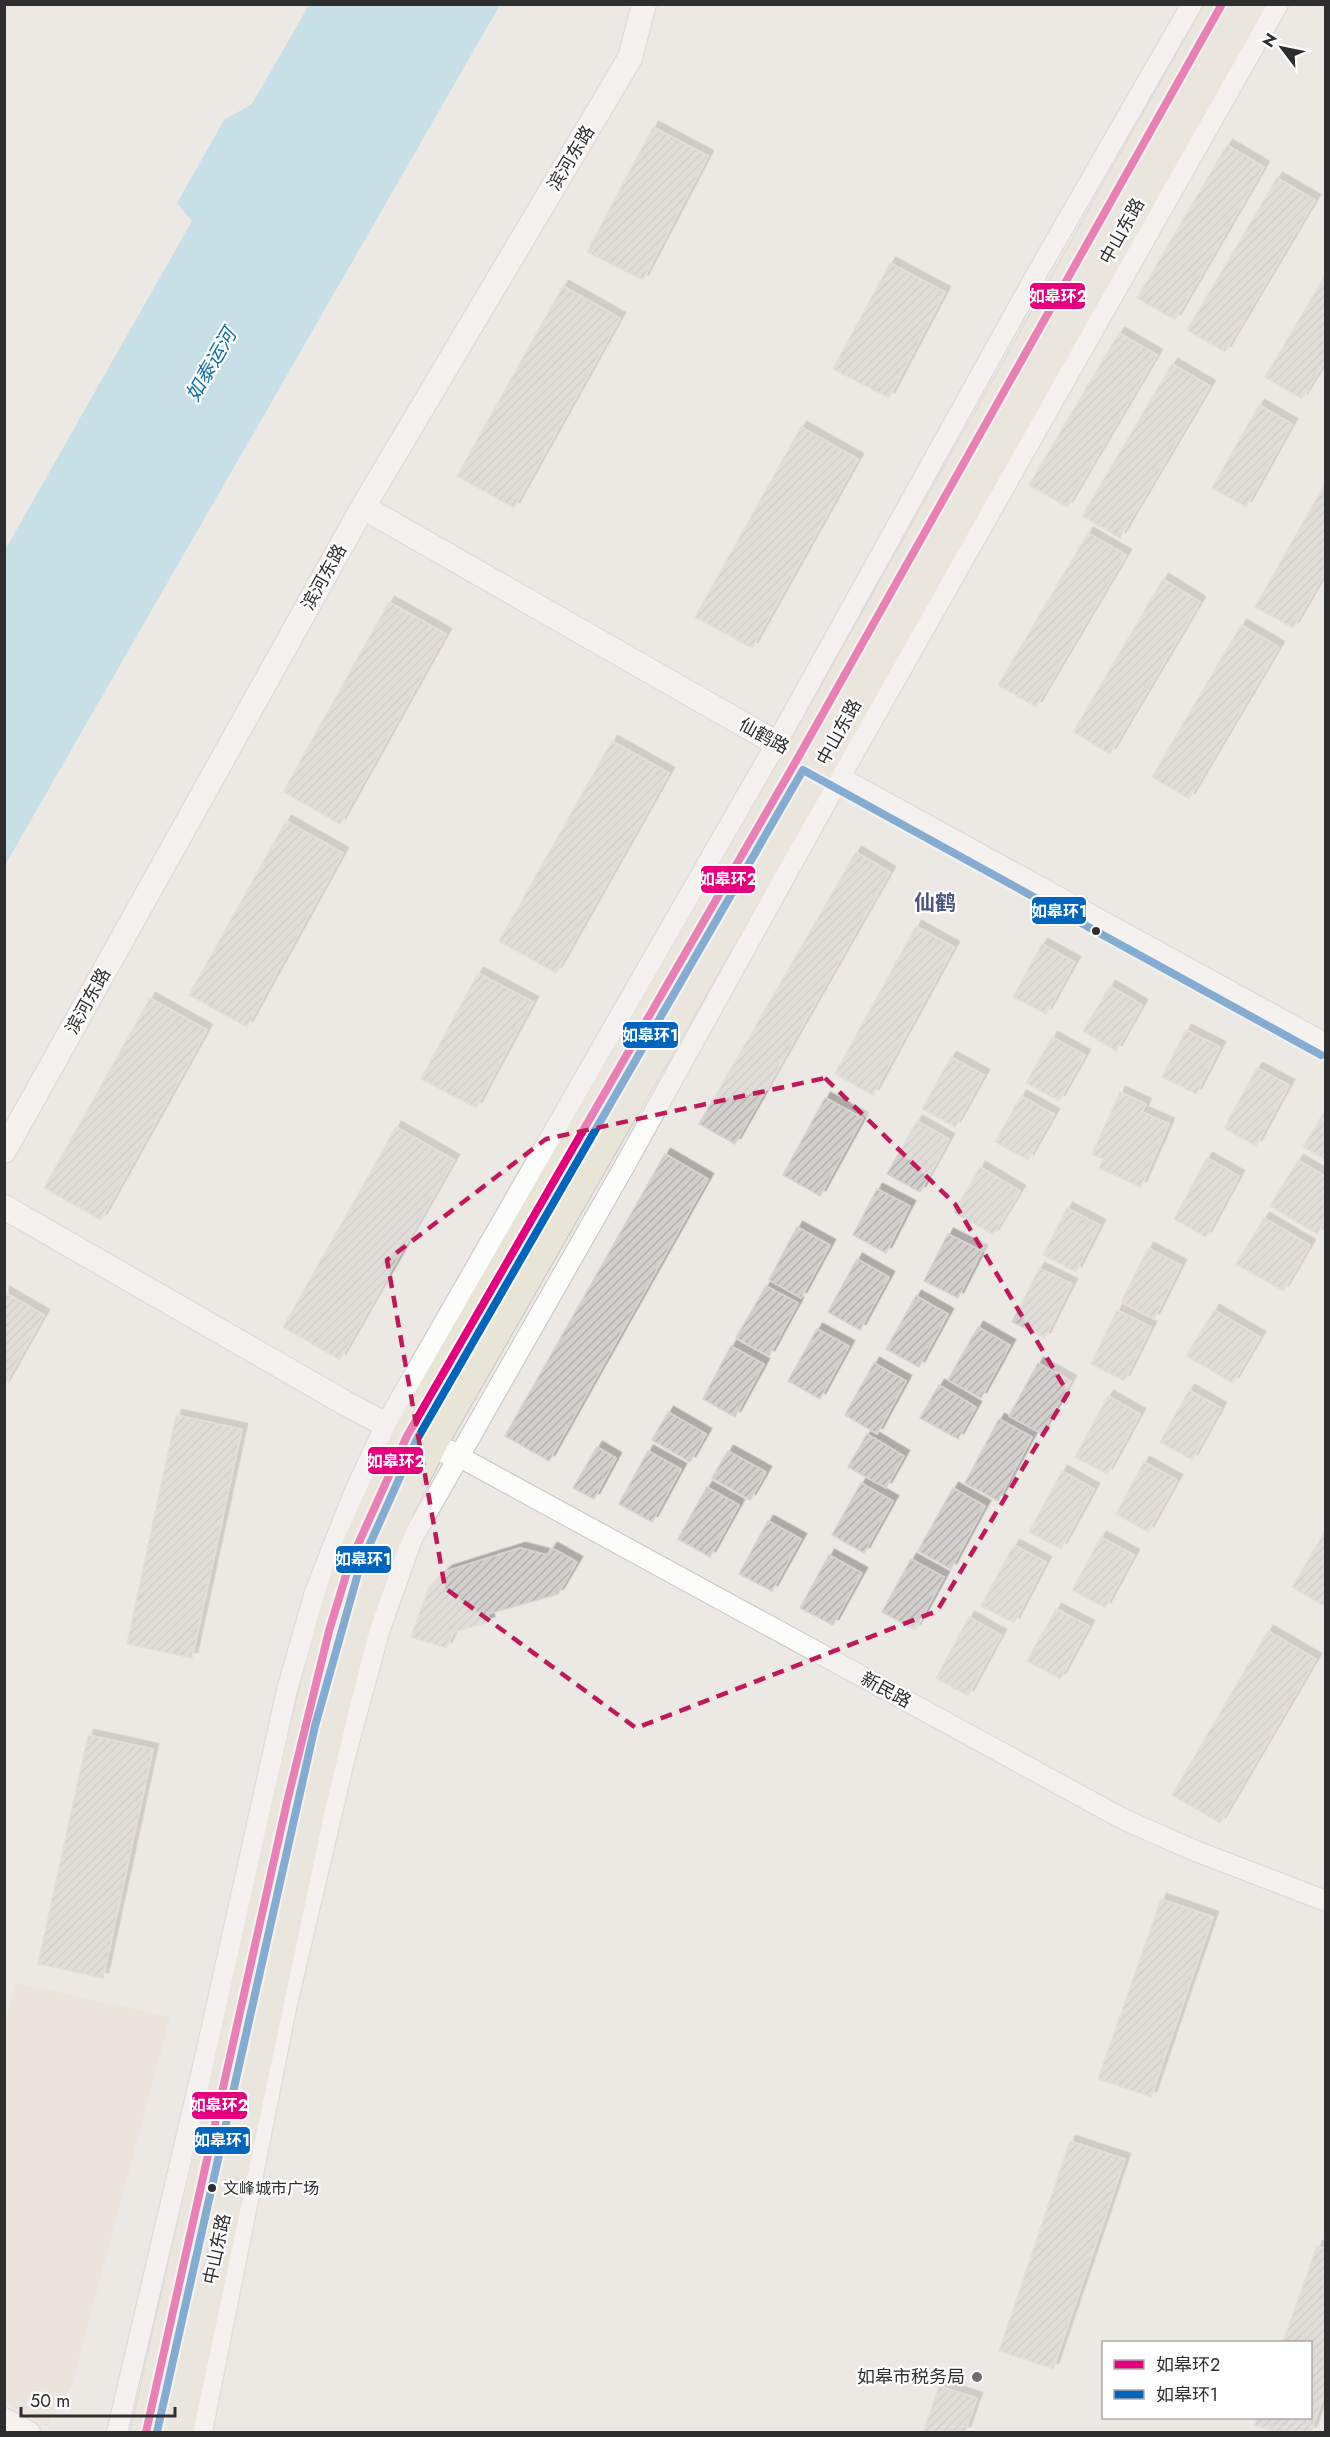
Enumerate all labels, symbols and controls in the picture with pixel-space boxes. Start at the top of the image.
north arrow [1252,18,1312,78]
text: N [1257,29,1283,52]
street label: 滨河东路 [541,120,601,196]
street label: 中山东路 [1093,193,1151,269]
line badge: 如皋环2 [1029,282,1086,310]
text: 如皋环2 [1029,285,1087,308]
water label: 如泰运河 [178,320,246,407]
street label: 滨河东路 [295,539,353,615]
street label: 中山东路 [810,694,868,770]
street label: 仙鹤路 [734,712,794,760]
line badge: 如皋环2 [700,865,756,894]
text: 如皋环2 [699,868,757,891]
district label: 仙鹤 [914,888,956,918]
line badge: 如皋环1 [1031,896,1087,925]
text: 如皋环1 [1031,900,1087,923]
unlabelled marker [1090,925,1102,937]
street label: 滨河东路 [59,963,117,1039]
line badge: 如皋环1 [622,1021,679,1049]
text: 如皋环1 [622,1024,678,1047]
line badge: 如皋环2 [367,1446,424,1475]
text: 如皋环2 [367,1450,425,1473]
line badge: 如皋环1 [335,1545,392,1574]
text: 如皋环1 [335,1548,391,1571]
street label: 新民路 [856,1666,916,1714]
line badge: 如皋环2 [191,2091,248,2120]
text: 如皋环2 [190,2094,248,2117]
line badge: 如皋环1 [194,2126,251,2155]
text: 如皋环1 [194,2129,250,2152]
place label: 文峰城市广场 [223,2177,319,2200]
marker: 文峰城市广场 [206,2182,218,2194]
street label: 中山东路 [197,2211,237,2287]
legend [1102,2341,1312,2419]
text: 如皋环2 [1156,2352,1220,2378]
place label: 如皋市税务局 [857,2364,965,2390]
marker: 如皋市税务局 [970,2370,984,2384]
scale bar [21,2380,176,2418]
text: 如皋环1 [1156,2382,1218,2408]
text: 50 m [30,2388,70,2414]

